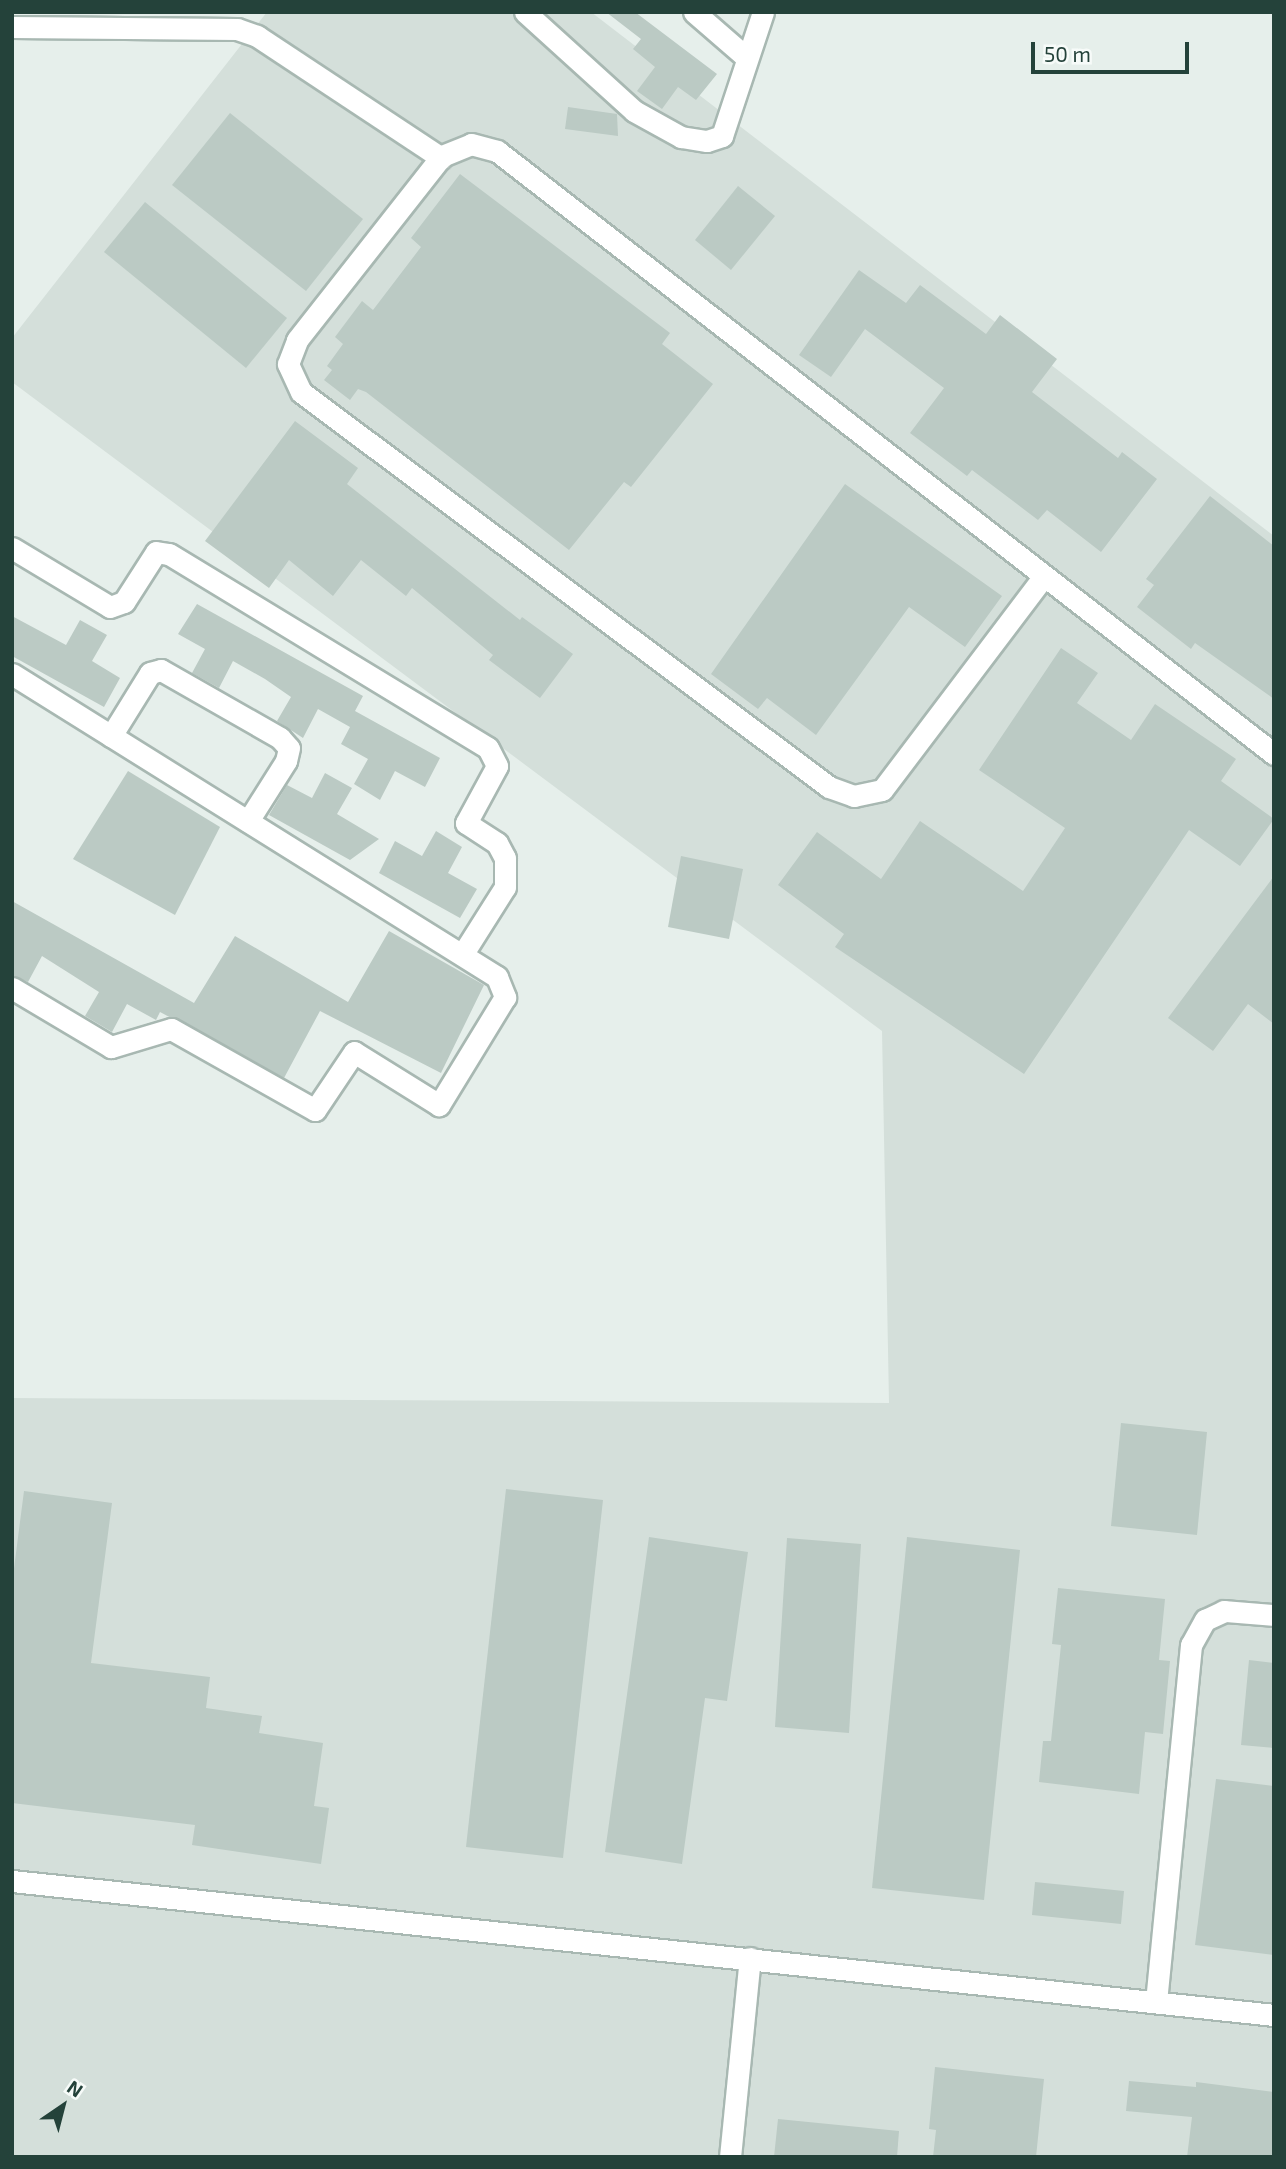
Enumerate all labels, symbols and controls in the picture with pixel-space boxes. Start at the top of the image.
scale bar [1034,28,1192,72]
text: 50 m [1044,41,1091,66]
north arrow [28,2071,98,2141]
text: N [63,2075,88,2102]

